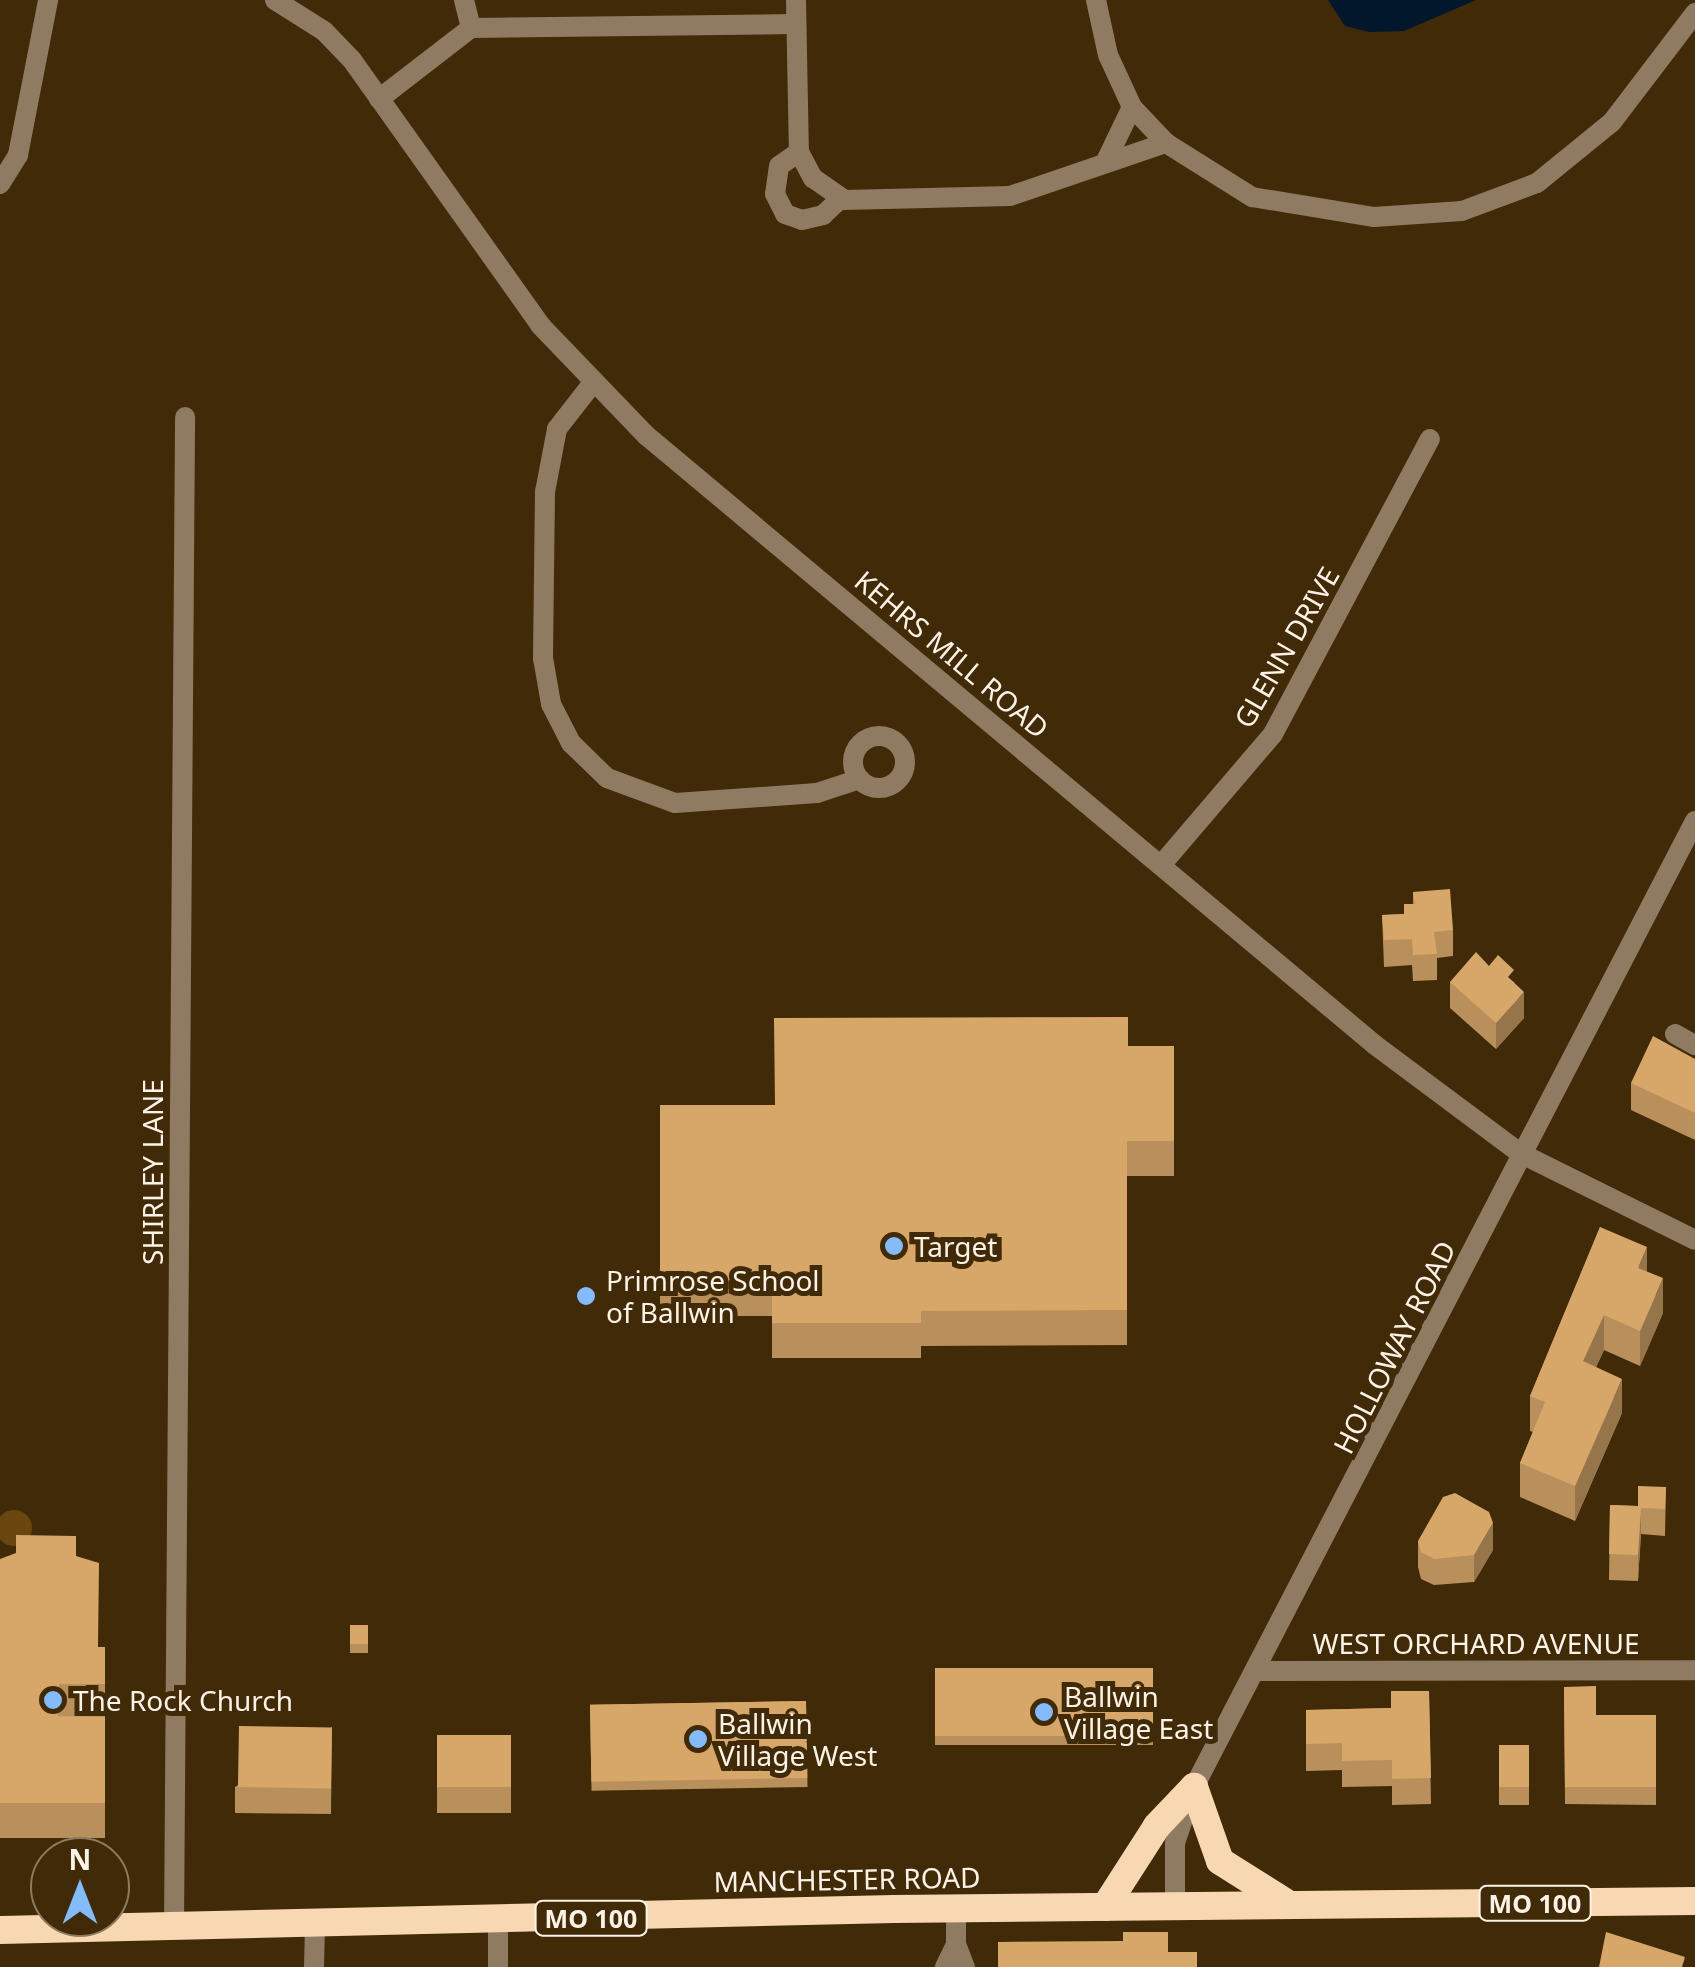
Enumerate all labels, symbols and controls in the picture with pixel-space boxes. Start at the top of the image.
street label: GLENN DRIVE [1226,561,1346,733]
street label: KEHRS MILL ROAD [848,563,1056,745]
street label: SHIRLEY LANE [135,1079,169,1265]
place label: Target [914,1229,997,1263]
marker: Target [883,1235,905,1257]
street label: HOLLOWAY ROAD [1326,1235,1462,1459]
place label: Primrose School of Ballwin [606,1263,820,1329]
marker: Primrose School of Ballwin [575,1285,597,1307]
street label: WEST ORCHARD AVENUE [1312,1626,1640,1660]
place label: Ballwin Village East [1064,1679,1213,1745]
place label: The Rock Church [73,1683,293,1717]
marker: The Rock Church [42,1689,64,1711]
marker: Ballwin Village East [1033,1701,1055,1723]
place label: Ballwin Village West [718,1706,877,1772]
marker: Ballwin Village West [687,1728,709,1750]
north arrow [30,1837,130,1937]
text: N [69,1840,91,1878]
street label: MANCHESTER ROAD [713,1860,981,1898]
road number: MO 100 [1478,1883,1592,1923]
road number: MO 100 [534,1898,648,1938]

